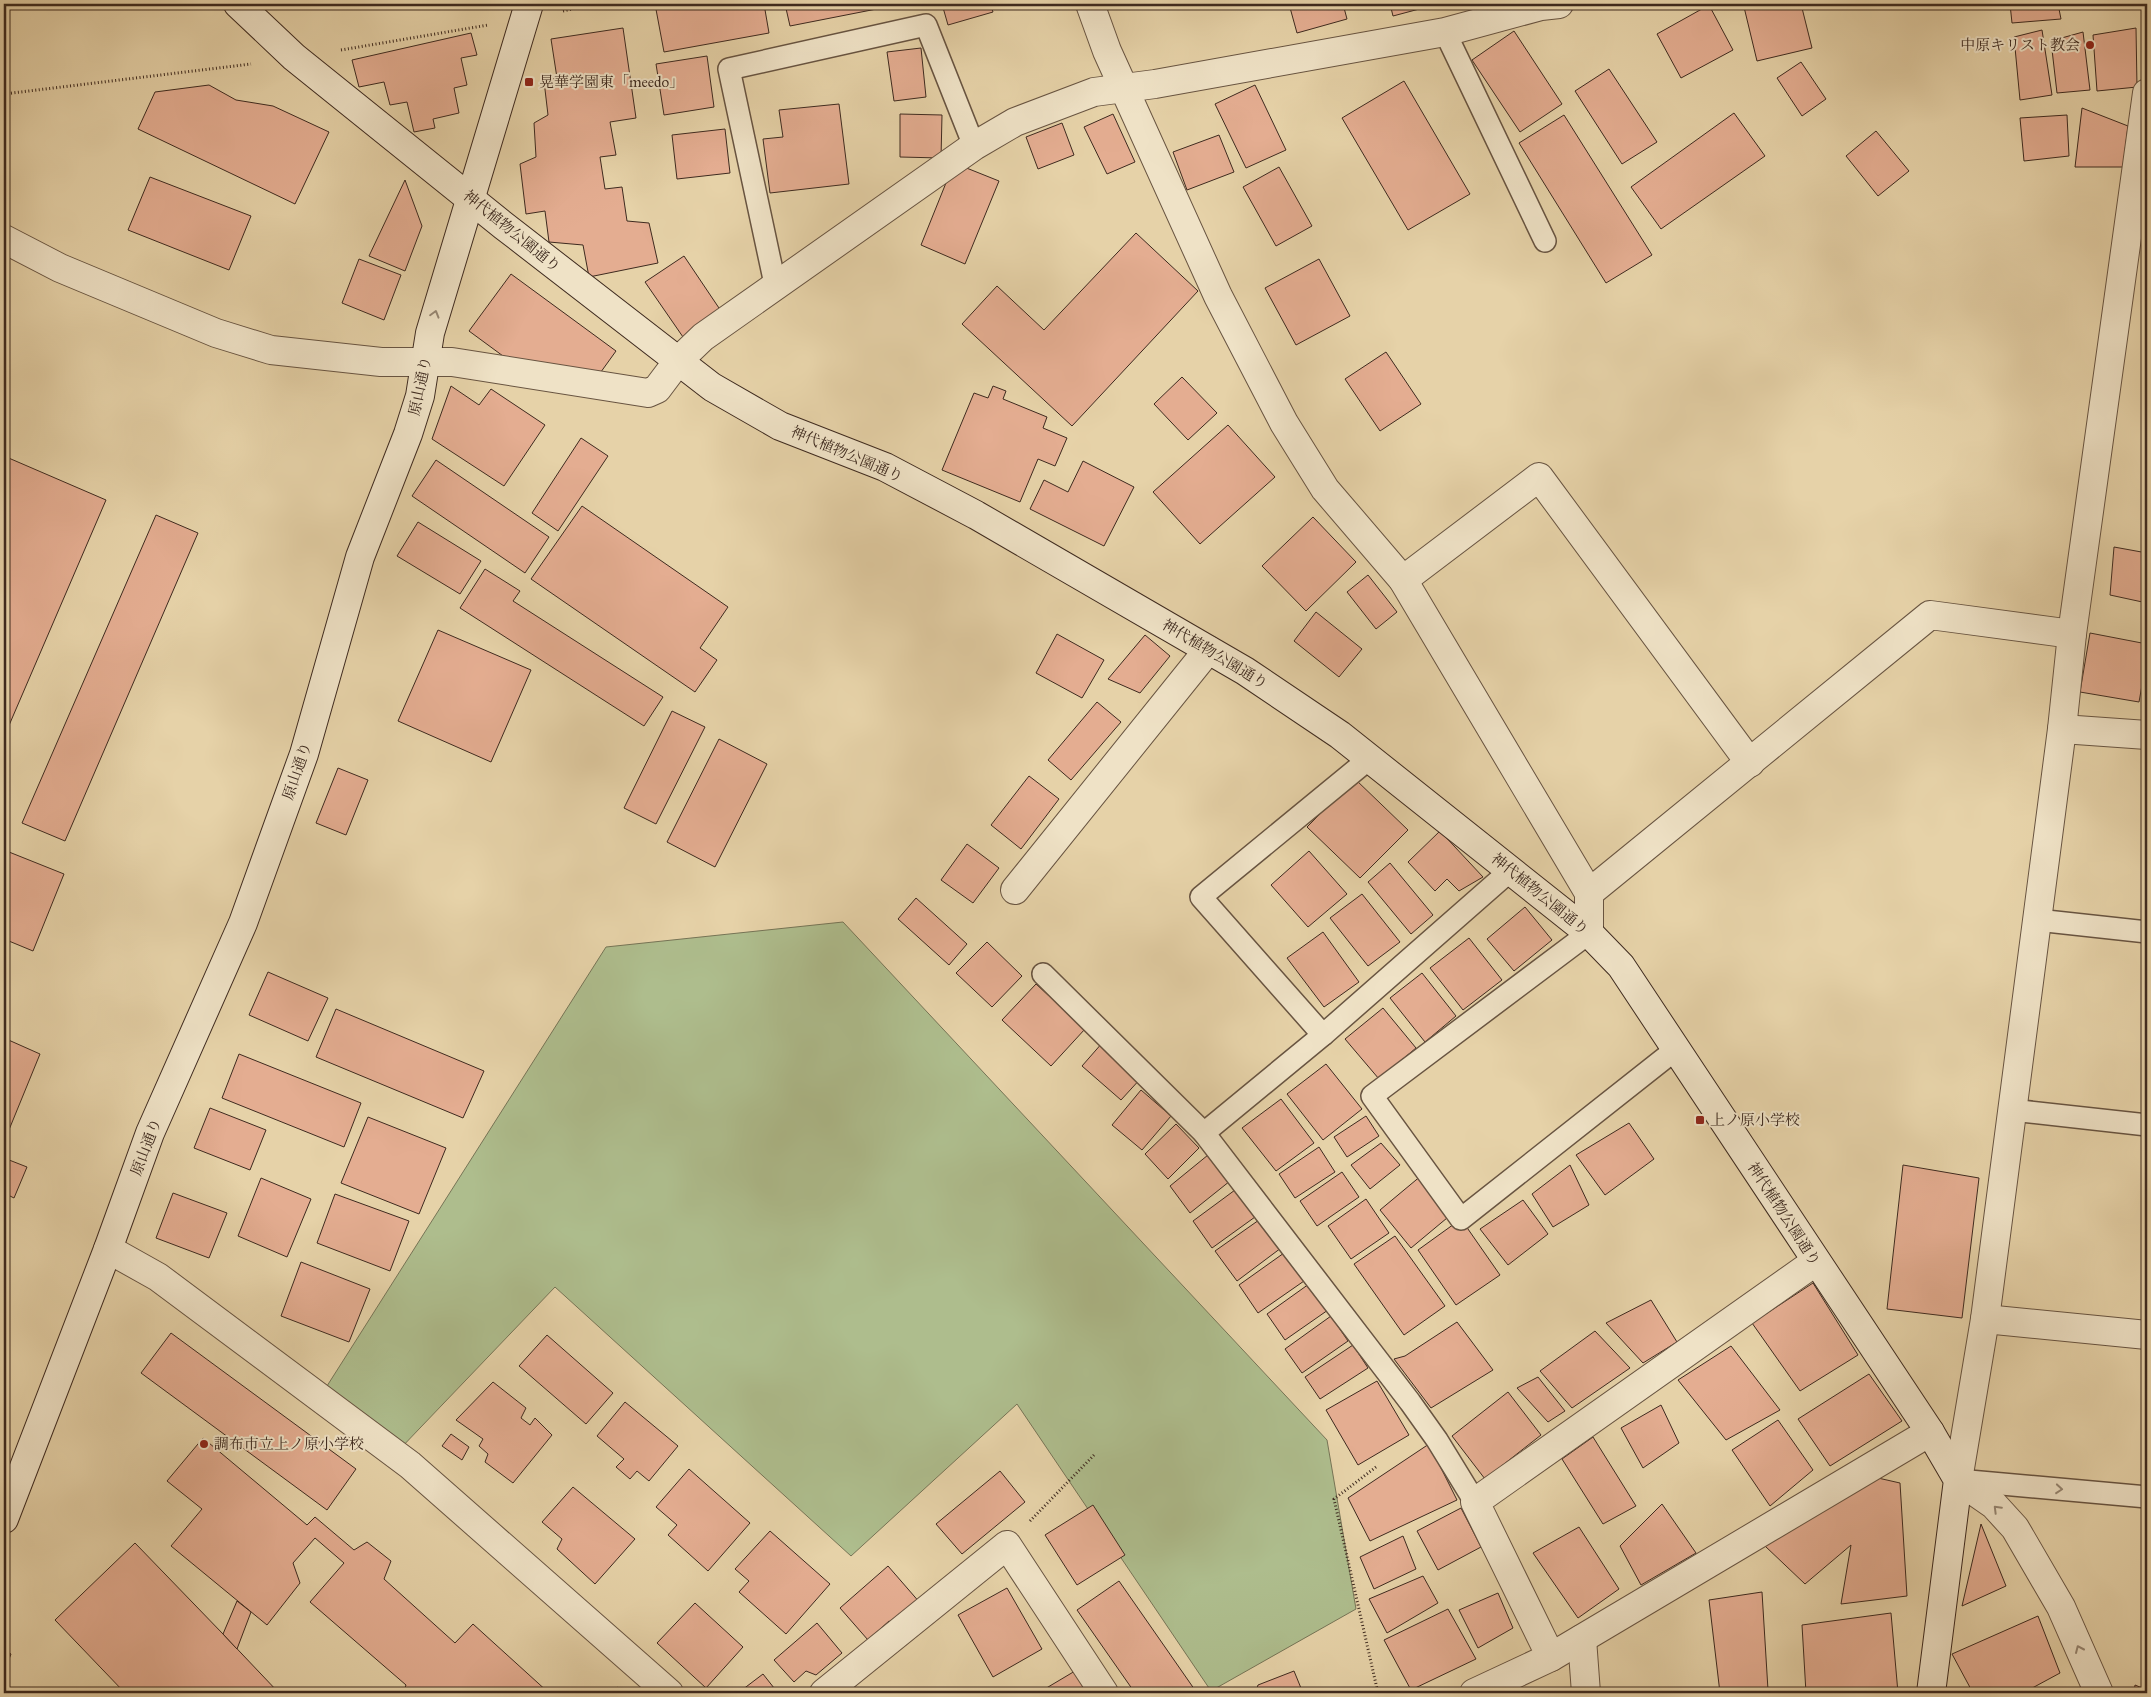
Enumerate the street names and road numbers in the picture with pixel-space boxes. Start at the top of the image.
street label: 神代植物公園通り [460,186,564,276]
street label: 原山通り [405,355,435,417]
street label: 神代植物公園通り [788,422,906,486]
street label: 神代植物公園通り [1159,615,1271,693]
street label: 原山通り [279,740,315,802]
street label: 神代植物公園通り [1488,849,1592,939]
street label: 原山通り [127,1116,165,1178]
street label: 神代植物公園通り [1744,1159,1824,1269]

